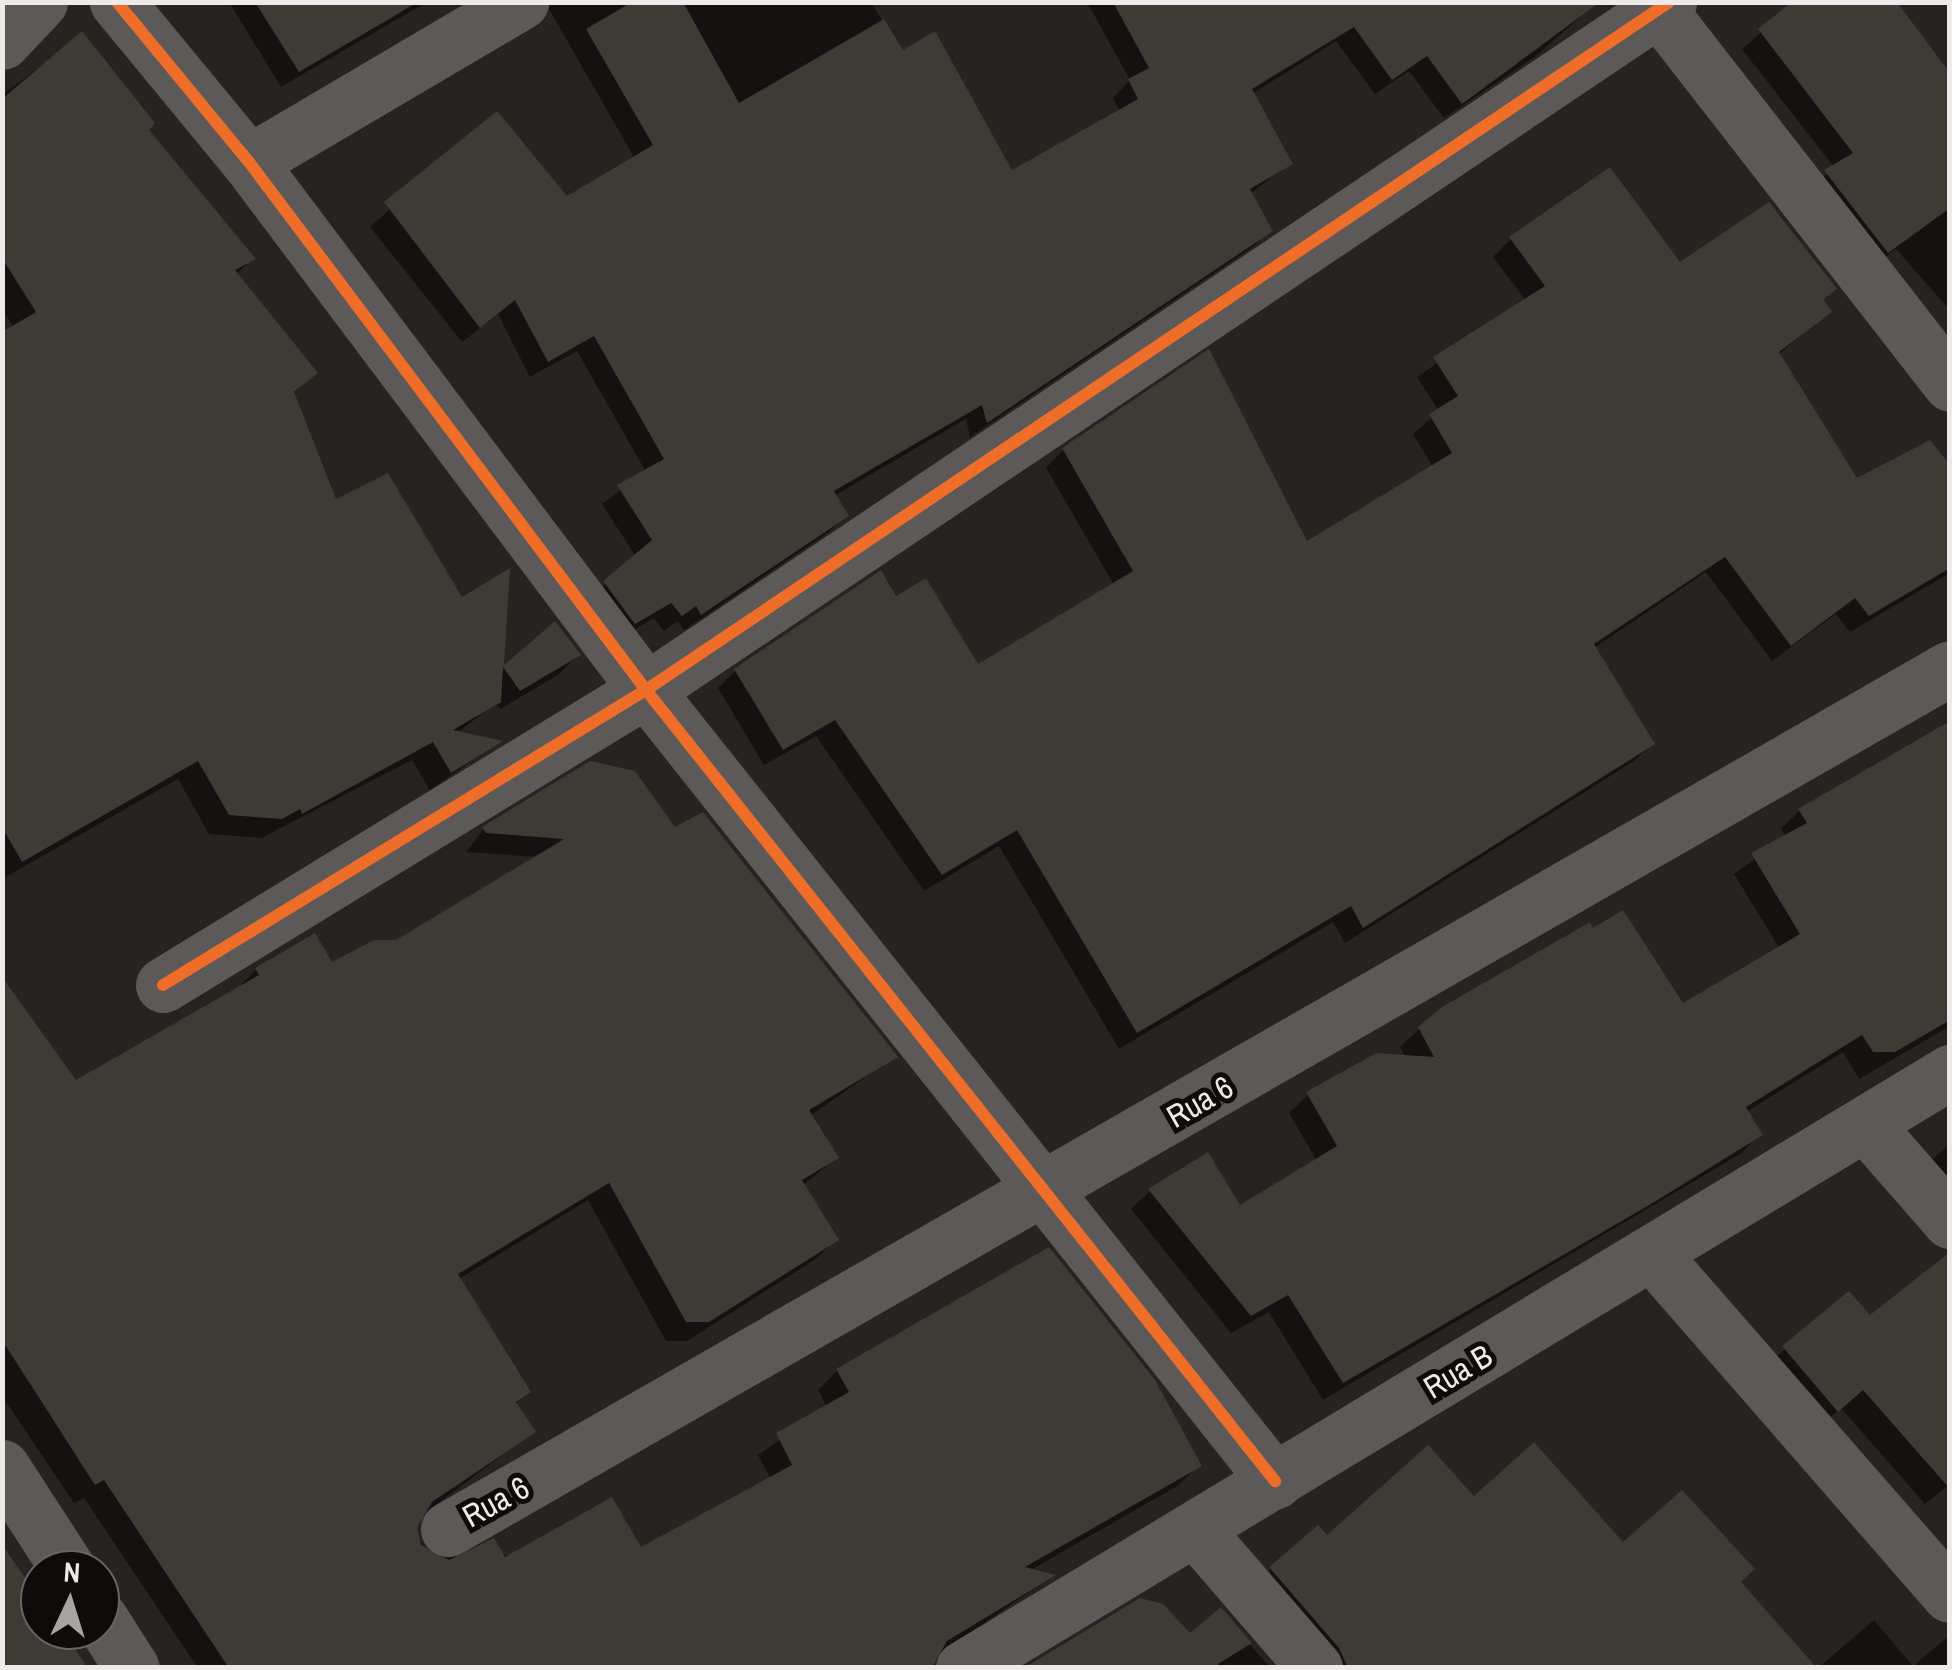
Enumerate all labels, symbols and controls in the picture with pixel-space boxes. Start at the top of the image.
street label: Rua 6 [1160,1068,1240,1136]
street label: Rua B [1417,1337,1499,1407]
street label: Rua 6 [456,1468,536,1536]
north arrow [20,1550,120,1650]
text: N [62,1553,82,1592]

